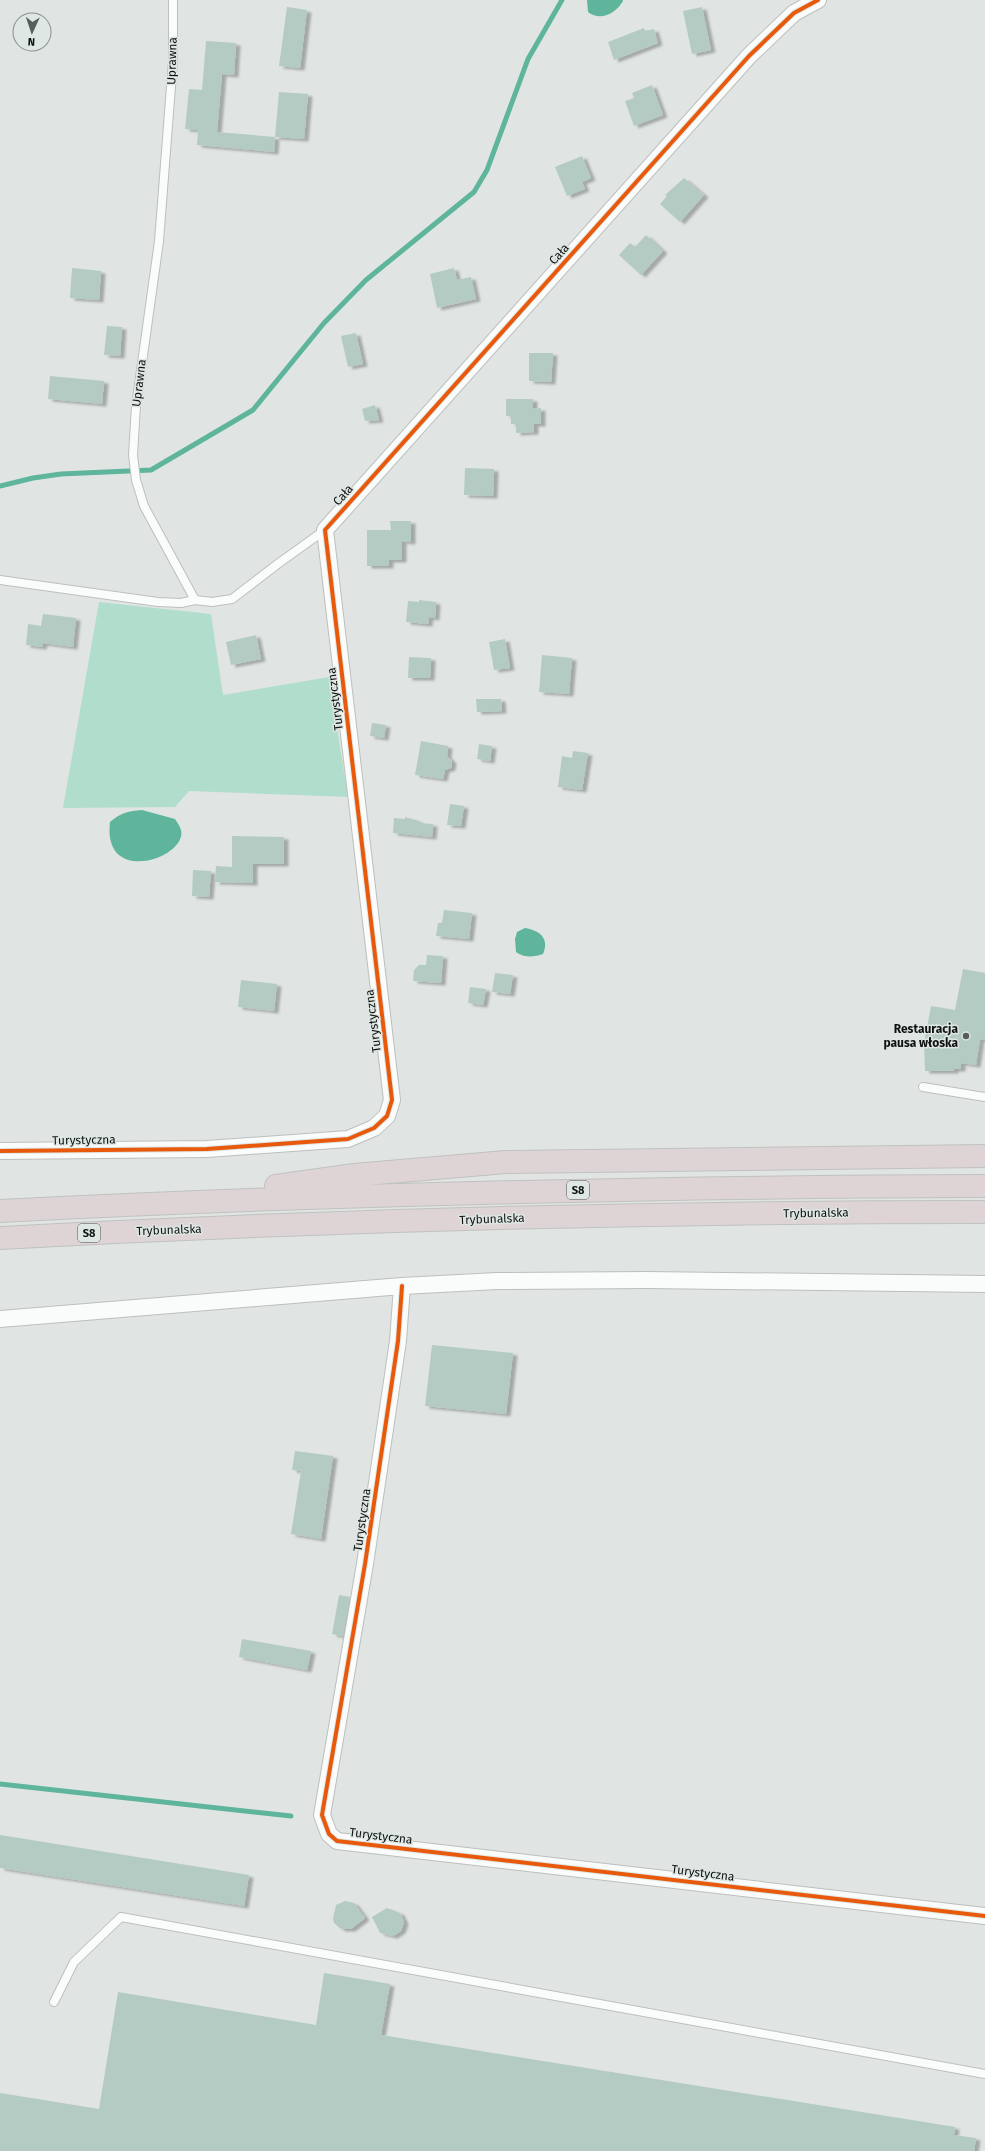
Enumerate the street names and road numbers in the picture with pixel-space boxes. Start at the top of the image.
street label: Uprawna [164,37,180,85]
street label: Cała [546,241,572,267]
street label: Uprawna [129,358,149,408]
street label: Cała [330,482,356,508]
street label: Turystyczna [324,667,346,731]
street label: Turystyczna [362,989,384,1053]
street label: Turystyczna [52,1132,116,1148]
road number: S8 [567,1181,589,1199]
street label: Trybunalska [783,1205,849,1221]
street label: Trybunalska [459,1211,525,1227]
street label: Trybunalska [136,1222,202,1238]
road number: S8 [78,1224,100,1242]
street label: Turystyczna [351,1488,373,1552]
street label: Turystyczna [349,1825,413,1847]
street label: Turystyczna [671,1862,735,1884]

